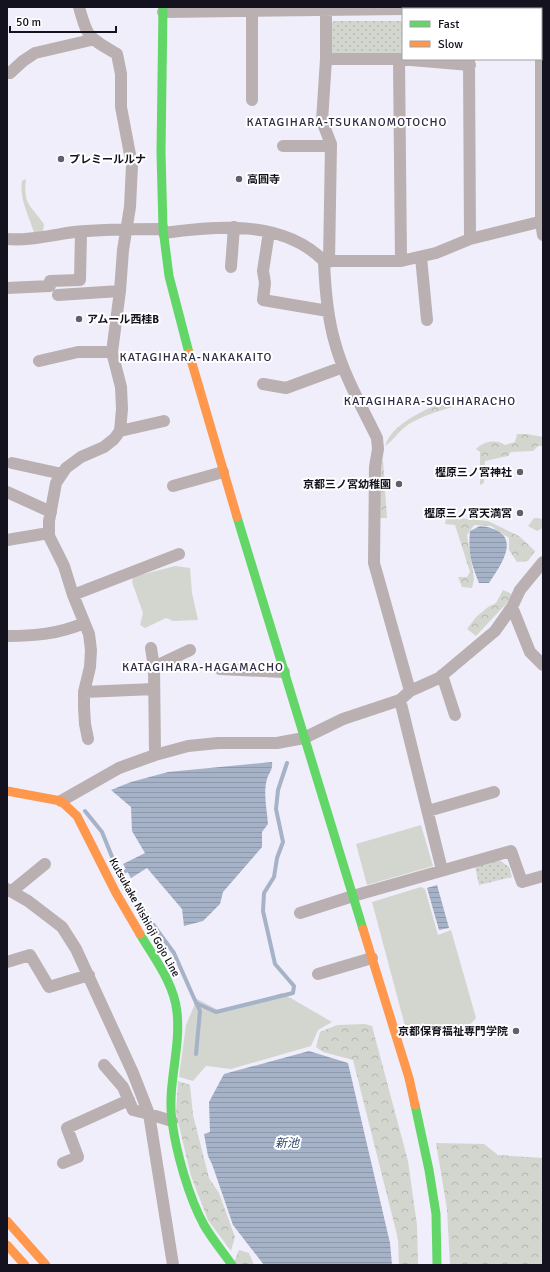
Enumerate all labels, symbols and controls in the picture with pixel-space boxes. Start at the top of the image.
scale bar [10,8,116,34]
legend [402,8,542,60]
text: 50 m [16,15,41,30]
text: Fast [438,17,459,32]
text: Slow [438,37,463,52]
district label: KATAGIHARA-TSUKANOMOTOCHO [247,115,447,130]
place label: プレミールルナ [69,153,146,166]
marker: プレミールルナ [56,154,66,164]
place label: 高圓寺 [247,173,280,186]
marker: 高圓寺 [234,174,244,184]
place label: アムール西桂B [87,313,159,326]
marker: アムール西桂B [74,314,84,324]
district label: KATAGIHARA-NAKAKAITO [120,350,272,365]
district label: KATAGIHARA-SUGIHARACHO [344,394,516,409]
place label: 樫原三ノ宮神社 [435,466,512,479]
marker: 樫原三ノ宮神社 [515,467,525,477]
place label: 京都三ノ宮幼稚園 [303,478,391,491]
marker: 京都三ノ宮幼稚園 [394,479,404,489]
place label: 樫原三ノ宮天満宮 [424,507,512,520]
marker: 樫原三ノ宮天満宮 [515,508,525,518]
district label: KATAGIHARA-HAGAMACHO [122,660,284,675]
street label: Kutsukake Nishioji Gojo Line [106,856,183,979]
place label: 京都保育福祉専門学院 [398,1025,508,1038]
marker: 京都保育福祉専門学院 [511,1026,521,1036]
water label: 新池 [275,1136,300,1151]

